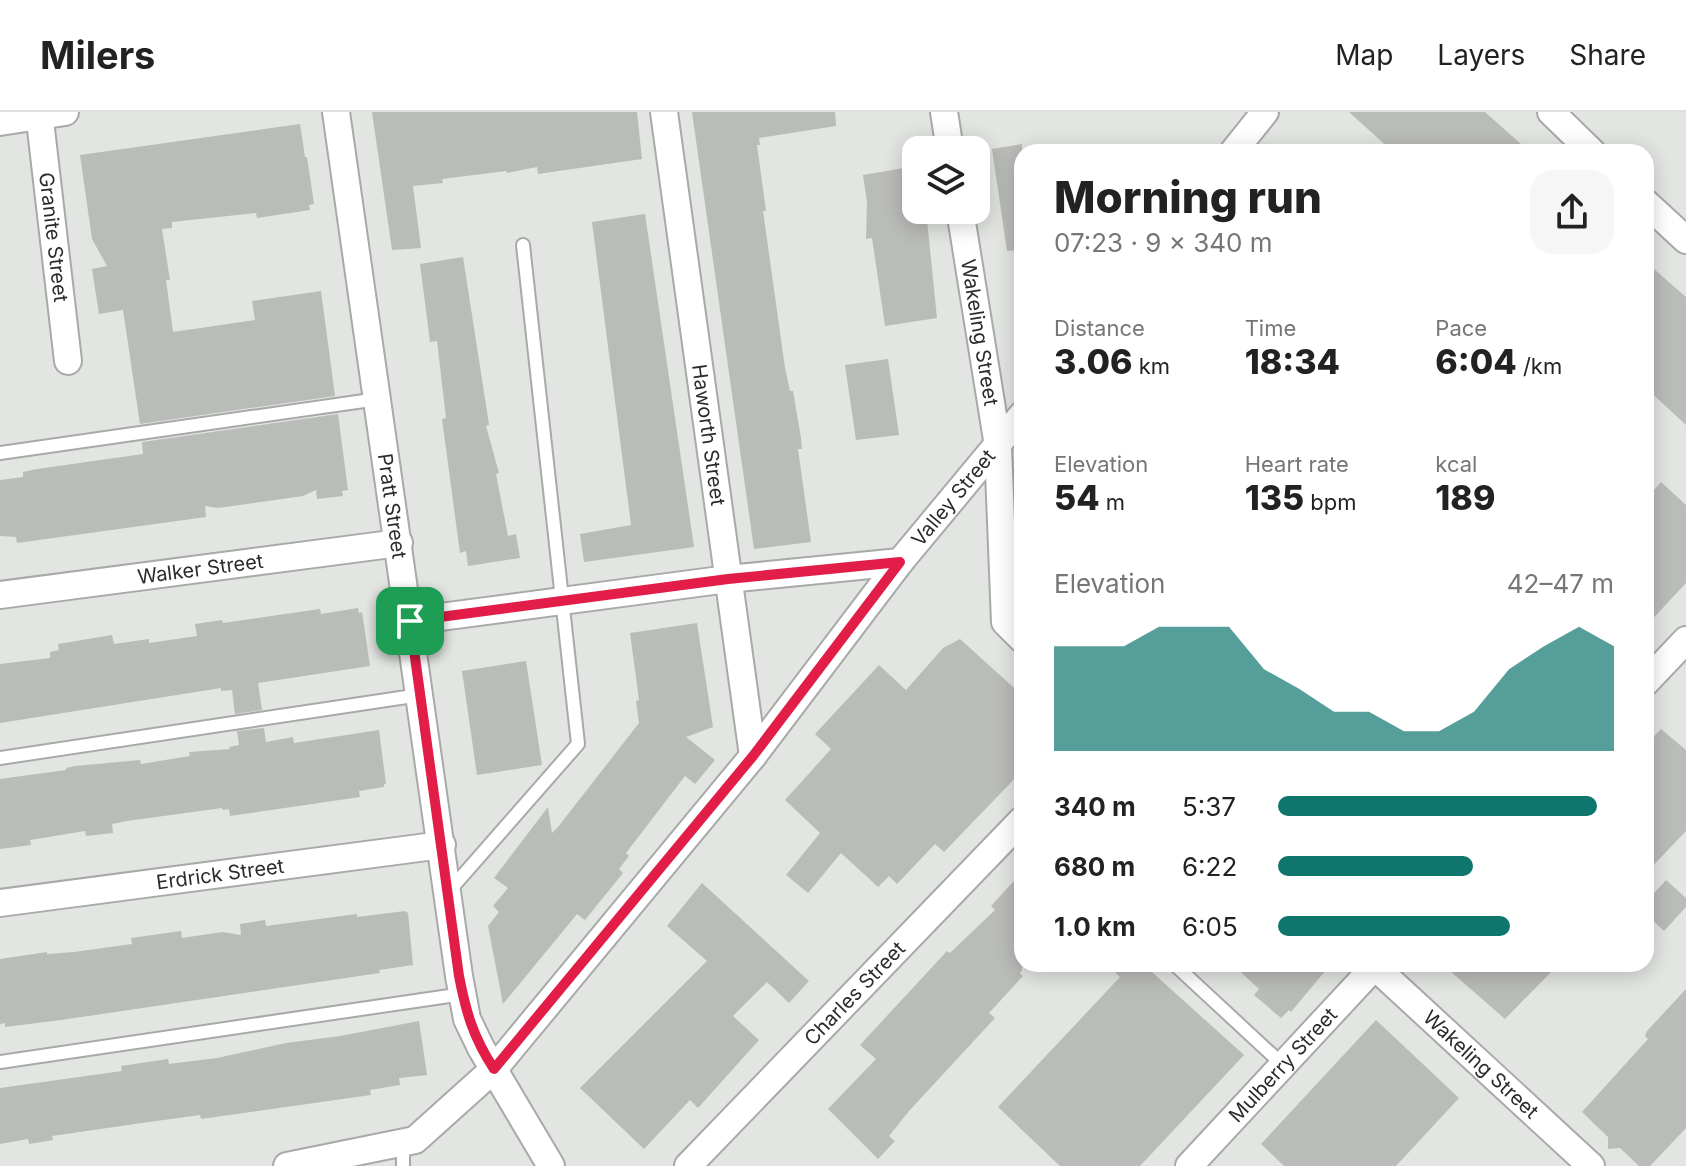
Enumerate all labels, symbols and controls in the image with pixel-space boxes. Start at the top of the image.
text: Milers [40,32,155,78]
text: Map [1335,38,1393,72]
text: Layers [1437,38,1525,72]
text: Share [1569,38,1646,72]
map controls [902,136,990,224]
button: layers [902,136,990,224]
text: Morning run [1054,170,1322,224]
button: share [1530,170,1614,254]
street label: Granite Street [34,171,73,304]
text: 07:23 · 9 × 340 m [1054,227,1273,258]
street label: Wakeling Street [956,257,1003,408]
text: Distance [1054,315,1145,341]
text: Time [1245,315,1296,341]
text: Pace [1435,315,1487,341]
text: 3.06 [1054,341,1133,382]
text: 18:34 [1245,341,1340,382]
text: 6:04 [1435,341,1517,382]
text: km [1133,353,1170,379]
text: /km [1517,353,1562,379]
street label: Haworth Street [687,363,730,508]
street label: Valley Street [906,444,1001,551]
text: Elevation [1054,451,1148,477]
text: Heart rate [1245,451,1349,477]
text: kcal [1435,451,1477,477]
street label: Pratt Street [373,452,412,561]
text: 54 [1054,477,1100,518]
text: 135 [1245,477,1304,518]
text: 189 [1435,477,1495,518]
text: m [1100,489,1125,515]
text: bpm [1304,489,1357,515]
street label: Walker Street [136,549,265,589]
text: Elevation [1054,568,1165,599]
text: 42–47 m [1507,568,1614,599]
pin [376,587,444,655]
icon: arrive [388,599,432,643]
text: 340 m [1054,791,1136,822]
text: 5:37 [1182,791,1236,822]
text: 680 m [1054,851,1135,882]
text: 6:22 [1182,851,1237,882]
street label: Erdrick Street [155,854,286,894]
text: 1.0 km [1054,911,1136,942]
text: 6:05 [1182,911,1238,942]
street label: Charles Street [799,936,910,1050]
street label: Mulberry Street [1224,1002,1342,1127]
street label: Wakeling Street [1418,1005,1544,1124]

